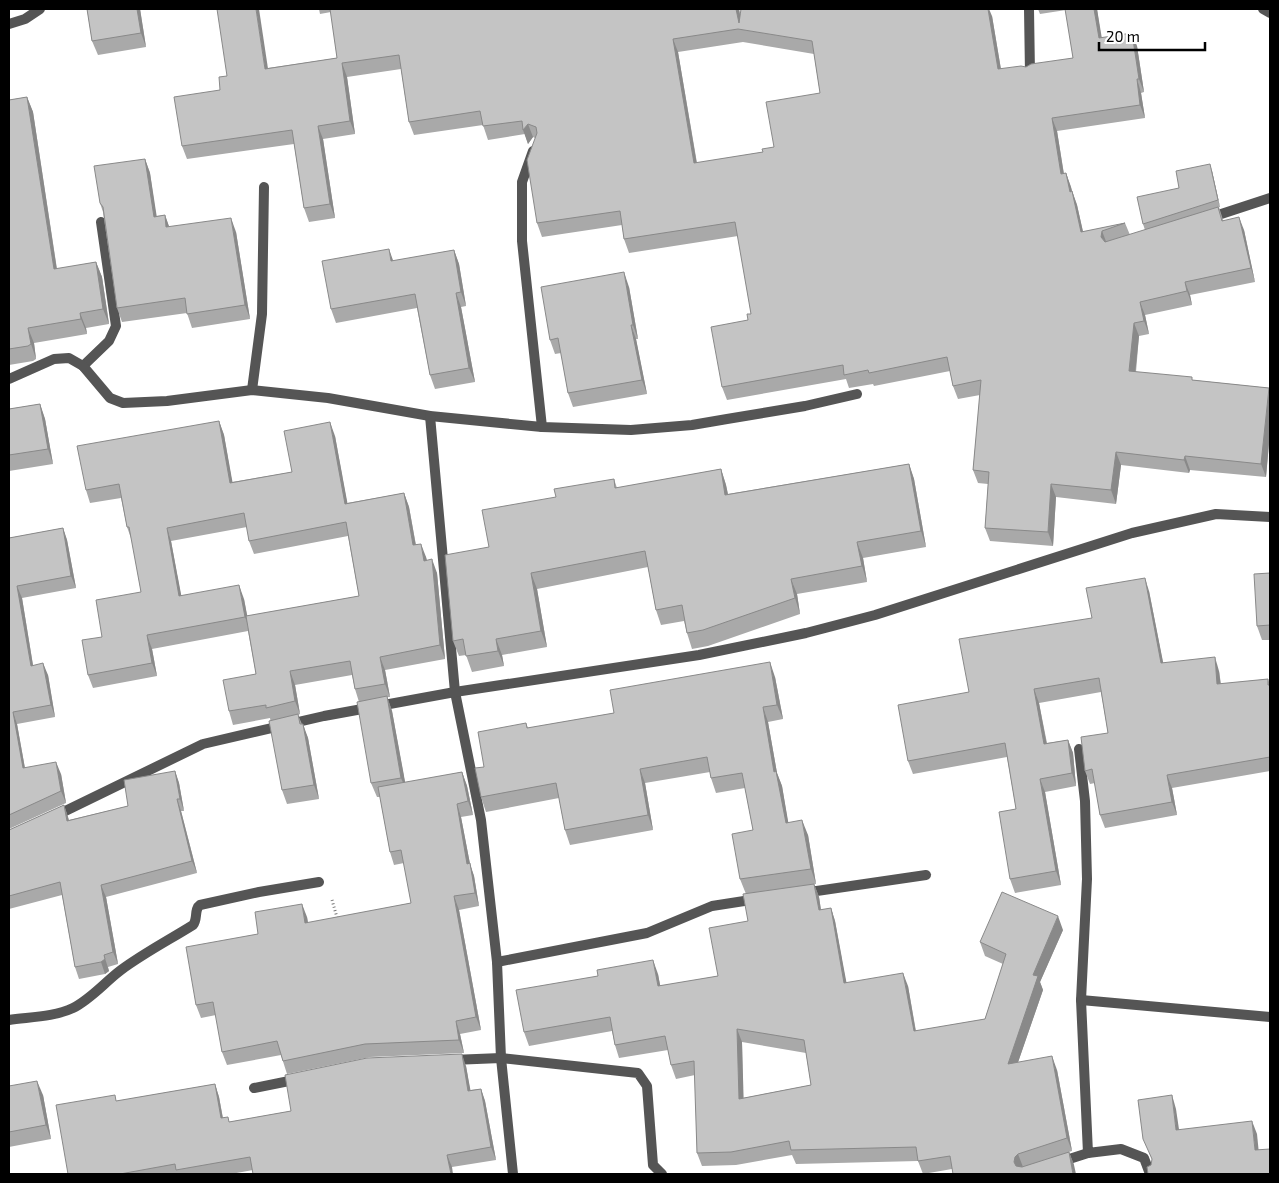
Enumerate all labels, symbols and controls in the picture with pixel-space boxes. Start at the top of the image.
scale bar [1099,20,1205,52]
text: 20 m [1106,27,1140,45]

